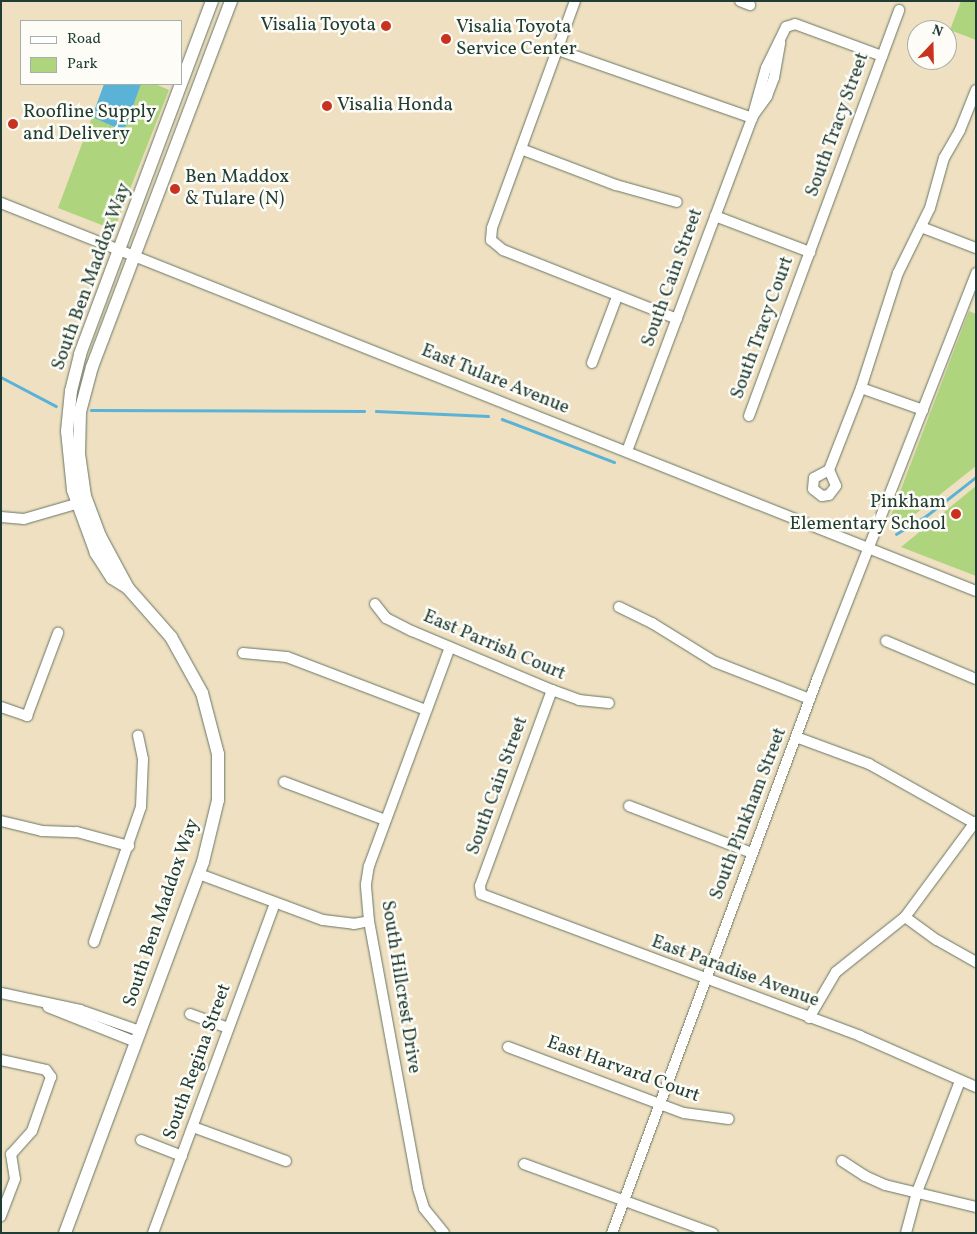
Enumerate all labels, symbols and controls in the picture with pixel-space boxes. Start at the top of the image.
place label: Visalia Toyota [260,15,376,37]
place label: Visalia Toyota Service Center [456,17,577,61]
legend [20,20,182,85]
marker: Visalia Toyota [380,20,392,32]
north arrow [907,20,957,70]
text: N [929,21,945,42]
text: Road [67,29,101,50]
marker: Visalia Toyota Service Center [440,33,452,45]
street label: South Tracy Street [801,49,875,201]
text: Park [67,54,98,75]
place label: Visalia Honda [337,95,453,117]
marker: Visalia Honda [321,100,333,112]
place label: Roofline Supply and Delivery [23,102,156,146]
marker: Roofline Supply and Delivery [7,118,19,130]
place label: Ben Maddox & Tulare (N) [185,167,289,211]
street label: South Ben Maddox Way [47,180,137,374]
marker: Ben Maddox & Tulare (N) [169,183,181,195]
street label: South Cain Street [637,206,709,350]
street label: South Tracy Court [726,253,800,403]
street label: East Tulare Avenue [417,340,573,420]
place label: Pinkham Elementary School [789,492,946,536]
marker: Pinkham Elementary School [950,508,962,520]
street label: East Parrish Court [419,606,569,686]
street label: South Cain Street [462,714,534,858]
street label: South Pinkham Street [706,725,792,903]
street label: South Ben Maddox Way [119,816,205,1010]
street label: South Hillcrest Drive [375,899,425,1075]
street label: East Paradise Avenue [648,931,822,1013]
street label: South Regina Street [159,981,237,1143]
street label: East Harvard Court [543,1032,703,1108]

